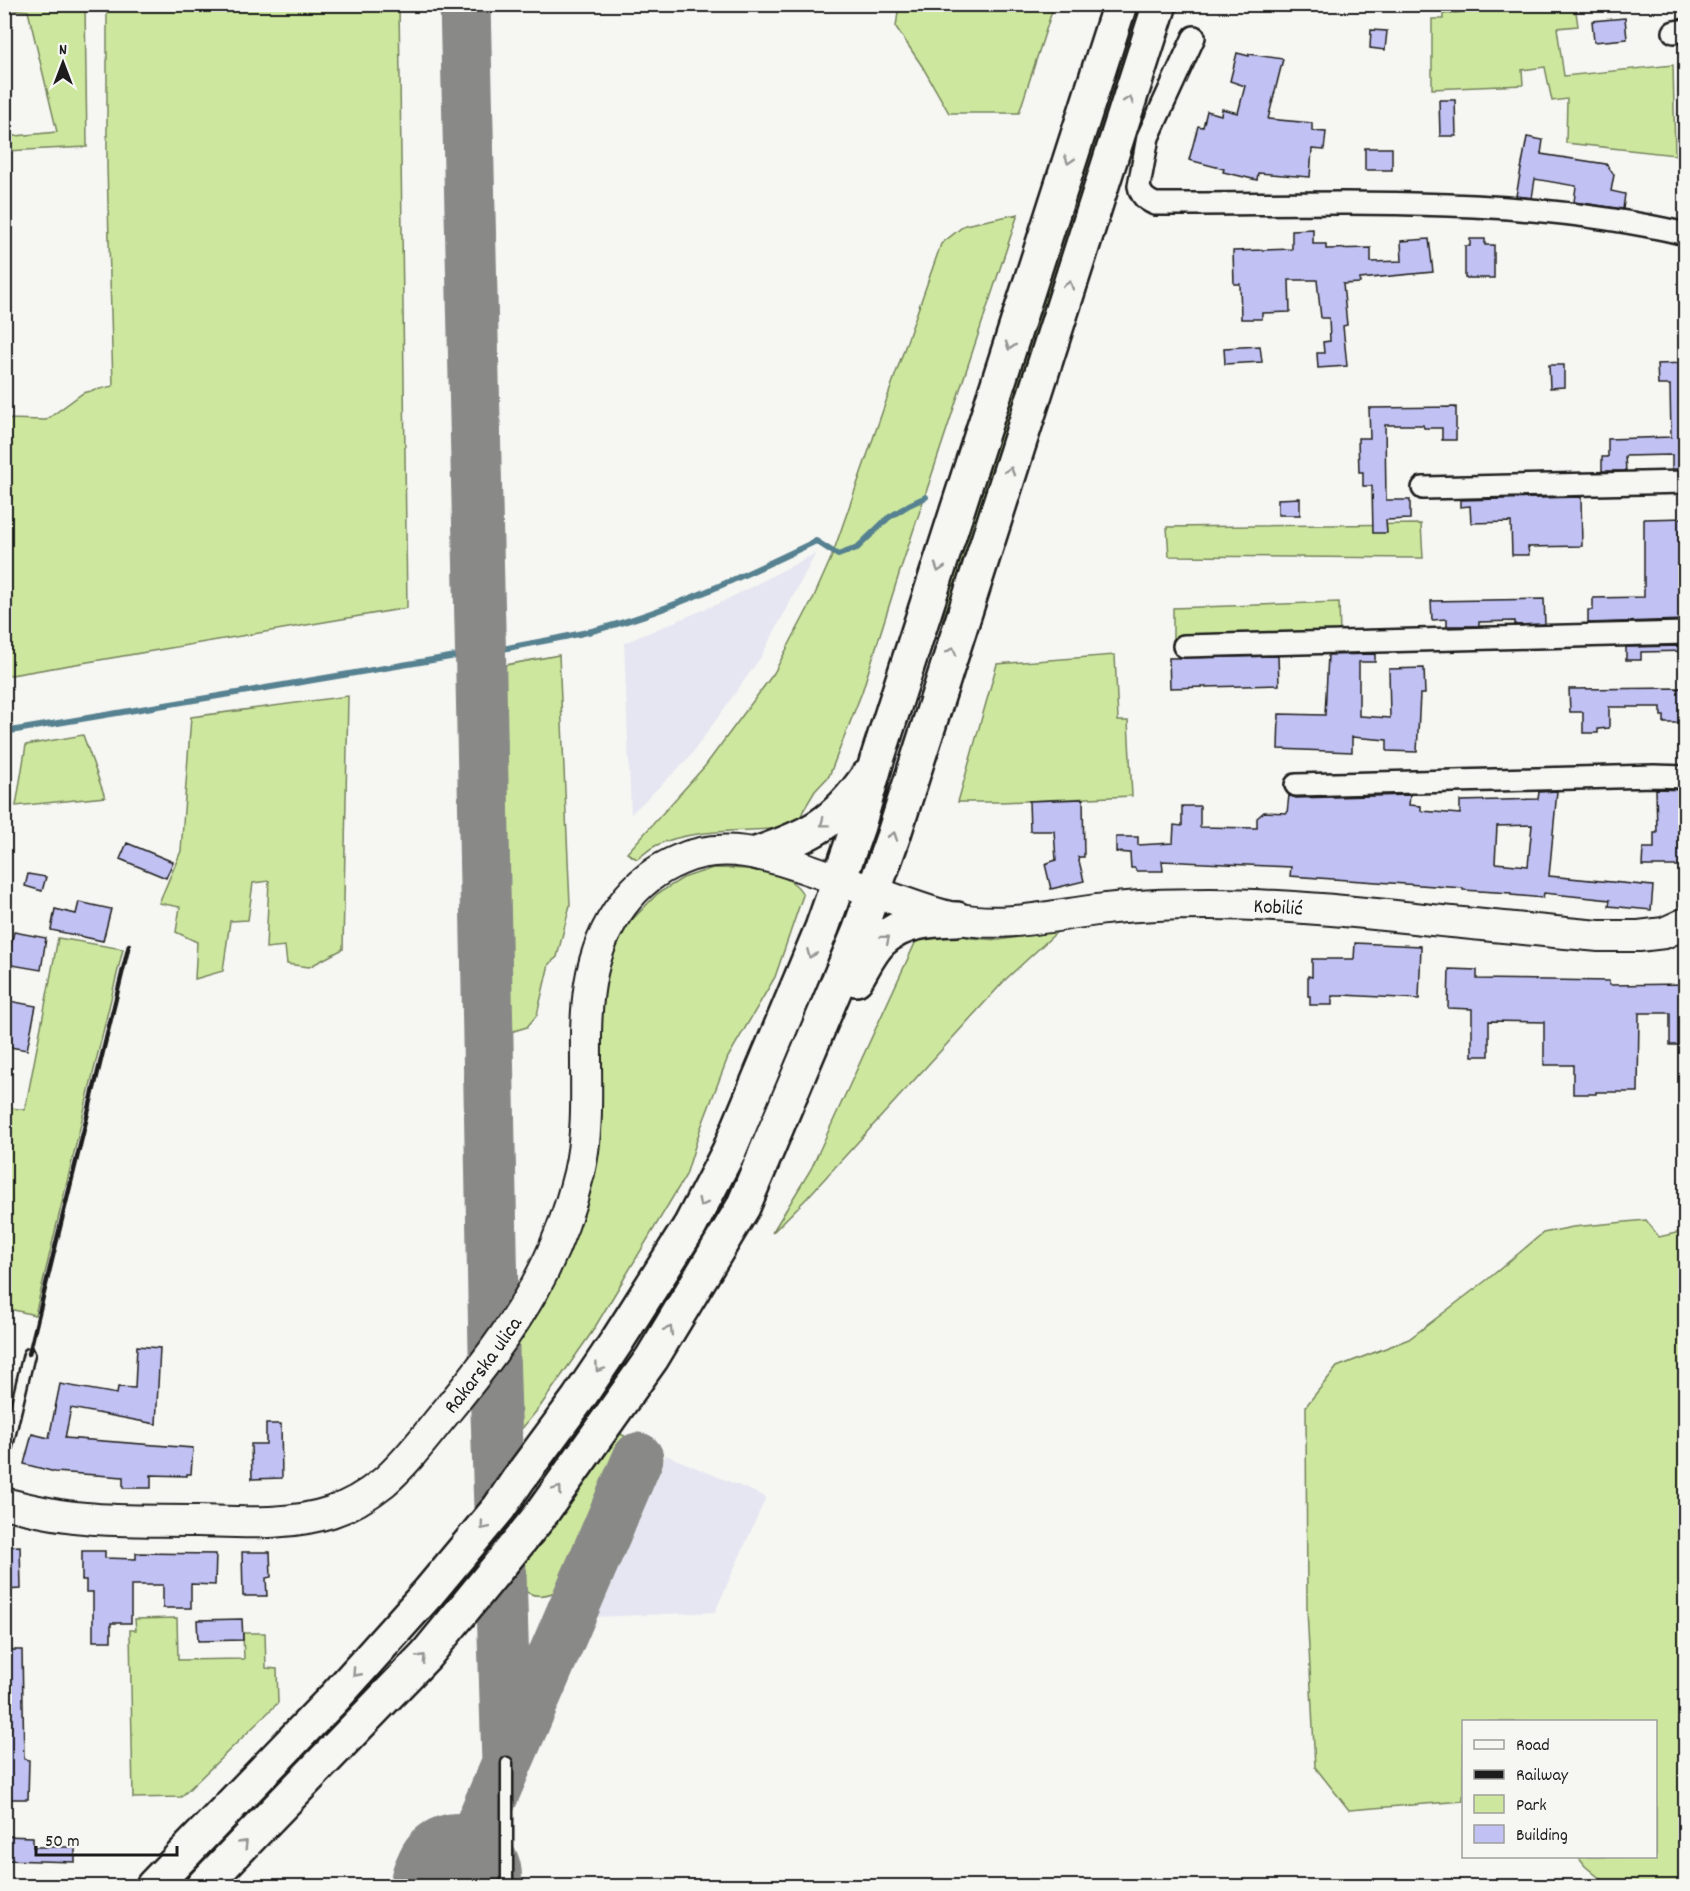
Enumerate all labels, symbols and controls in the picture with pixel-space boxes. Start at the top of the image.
north arrow [33,33,93,93]
text: N [59,39,67,62]
one-way arrow [1122,95,1134,106]
one-way arrow [1064,154,1077,165]
one-way arrow [1062,280,1075,291]
one-way arrow [1004,340,1017,351]
one-way arrow [1003,466,1015,477]
one-way arrow [934,562,946,573]
one-way arrow [945,646,958,657]
one-way arrow [820,815,831,826]
one-way arrow [885,831,898,842]
street label: Kobilić [1253,893,1304,926]
one-way arrow [879,935,890,946]
one-way arrow [806,948,818,959]
one-way arrow [697,1197,709,1208]
street label: Rakarska ulica [438,1311,532,1422]
one-way arrow [662,1326,674,1336]
one-way arrow [595,1362,606,1373]
one-way arrow [551,1486,562,1497]
one-way arrow [480,1519,491,1530]
one-way arrow [415,1654,426,1665]
one-way arrow [352,1666,363,1677]
legend [1462,1720,1657,1858]
text: Road [1516,1734,1550,1759]
text: Railway [1516,1764,1569,1789]
text: Park [1516,1794,1547,1819]
scale bar [36,1819,177,1857]
text: Building [1516,1824,1568,1849]
text: 50 m [45,1830,80,1855]
one-way arrow [236,1841,247,1852]

